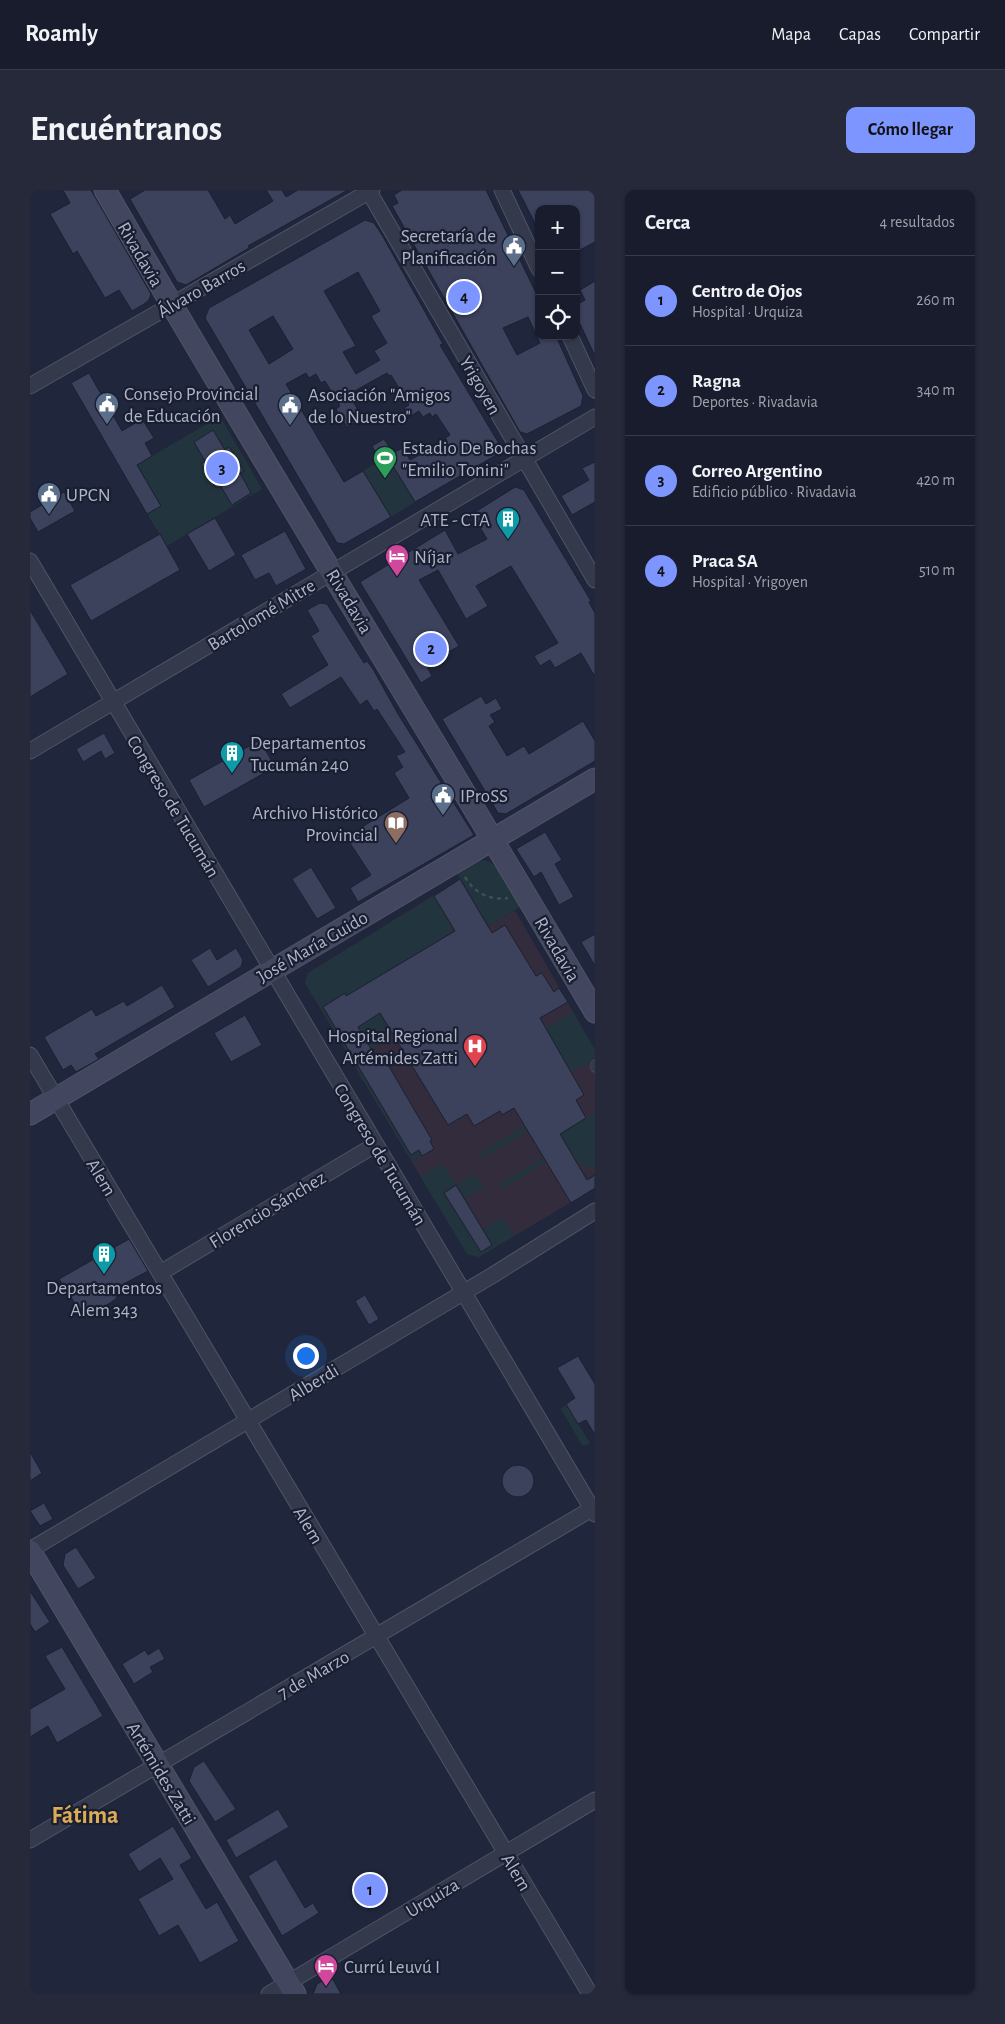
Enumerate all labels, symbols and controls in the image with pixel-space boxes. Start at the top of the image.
text: Roamly [25,22,98,46]
text: Mapa [771,26,811,44]
text: Capas [839,26,881,44]
text: Compartir [909,26,980,44]
button: Cómo llegar [846,107,975,153]
text: Encuéntranos [30,112,222,147]
map controls [535,205,580,340]
button: + [535,205,580,250]
text: Cerca [645,212,691,233]
text: 4 resultados [880,214,955,230]
street label: Rivadavia [114,219,166,291]
place label: Secretaría de Planificación [401,227,496,268]
public building icon: Secretaría de Planificación [501,233,527,267]
button: − [535,250,580,295]
street label: Álvaro Barros [154,255,249,322]
pin: 4 [448,278,480,316]
text: Centro de Ojos [692,282,802,301]
text: 1 [658,292,664,308]
text: 260 m [916,292,955,308]
button: locate [535,295,580,340]
text: Hospital · Urquiza [692,304,803,320]
street label: Yrigoyen [455,353,504,418]
text: Ragna [692,372,741,391]
text: 2 [657,382,665,398]
text: 340 m [917,382,955,398]
place label: Consejo Provincial de Educación [124,385,258,426]
place label: Asociación "Amigos de lo Nuestro" [308,386,450,427]
public building icon: Consejo Provincial de Educación [94,391,120,425]
public building icon: Asociación "Amigos de lo Nuestro" [277,392,303,426]
text: Deportes · Rivadavia [692,394,818,410]
place label: Estadio De Bochas "Emilio Tonini" [402,439,536,480]
sports icon: Estadio De Bochas "Emilio Tonini" [372,445,398,479]
pin: 3 [206,449,238,487]
text: Correo Argentino [692,462,822,481]
text: 3 [658,472,664,488]
text: 420 m [916,472,955,488]
public building icon: UPCN [36,481,62,515]
text: Edificio público · Rivadavia [692,484,856,500]
place label: UPCN [66,486,111,505]
building icon: ATE - CTA [495,506,521,540]
place label: ATE - CTA [420,511,490,530]
hotel icon: Níjar [384,543,410,577]
place label: Níjar [414,548,451,567]
text: Praca SA [692,552,758,571]
text: 4 [657,562,665,578]
text: 510 m [919,562,955,578]
street label: Rivadavia [322,566,375,637]
text: Hospital · Yrigoyen [692,574,808,590]
street label: Bartolomé Mitre [205,576,319,655]
pin: 2 [415,630,447,668]
street label: Congreso de Tucumán [123,733,223,881]
place label: Departamentos Tucumán 240 [250,734,366,775]
building icon: Departamentos Tucumán 240 [219,740,245,774]
public building icon: IProSS [430,782,456,816]
place label: IProSS [460,787,508,806]
place label: Archivo Histórico Provincial [252,804,378,845]
library icon: Archivo Histórico Provincial [383,810,409,844]
street label: José María Guido [254,908,371,987]
street label: Rivadavia [531,914,583,986]
place label: Hospital Regional Artémides Zatti [327,1027,458,1068]
hospital icon: Hospital Regional Artémides Zatti [462,1033,488,1067]
street label: Congreso de Tucumán [330,1081,430,1229]
street label: Alem [82,1156,119,1200]
street label: Florencio Sánchez [206,1168,329,1252]
building icon: Departamentos Alem 343 [91,1241,117,1275]
place label: Departamentos Alem 343 [46,1279,162,1320]
your location [293,1343,319,1369]
street label: Alberdi [285,1361,342,1406]
street label: Alem [289,1504,326,1548]
street label: 7 de Marzo [275,1647,353,1703]
street label: Artémides Zatti [123,1719,199,1828]
district label: Fátima [51,1804,119,1828]
street label: Alem [497,1851,534,1895]
pin: 1 [354,1871,386,1909]
street label: Urquiza [403,1875,463,1921]
hotel icon: Currú Leuvú I [313,1953,339,1987]
place label: Currú Leuvú I [344,1958,440,1977]

